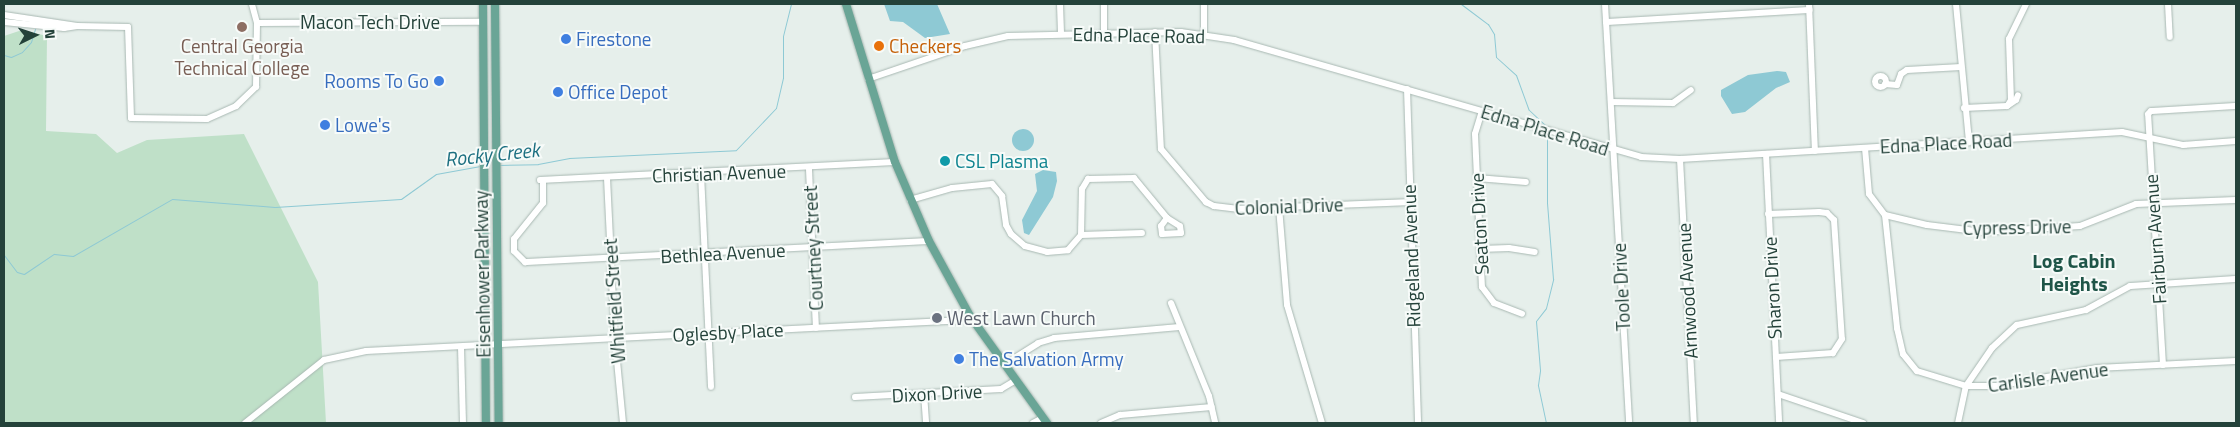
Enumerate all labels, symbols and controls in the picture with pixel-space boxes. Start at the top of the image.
north arrow [10,10,60,60]
street label: Macon Tech Drive [300,11,440,33]
marker: Central Georgia Technical College [236,21,248,33]
street label: Edna Place Road [1073,22,1205,48]
text: N [40,28,61,39]
place label: Firestone [576,28,651,50]
marker: Firestone [560,33,572,45]
place label: Central Georgia Technical College [175,35,309,79]
place label: Checkers [889,35,961,57]
marker: Checkers [873,40,885,52]
place label: Rooms To Go [324,70,429,92]
marker: Rooms To Go [433,75,445,87]
place label: Office Depot [568,81,668,103]
marker: Office Depot [552,86,564,98]
street label: Edna Place Road [1478,100,1612,160]
place label: Lowe's [335,114,390,136]
marker: Lowe's [319,119,331,131]
street label: Edna Place Road [1879,128,2013,158]
water label: Rocky Creek [443,137,541,171]
place label: CSL Plasma [955,150,1048,172]
marker: CSL Plasma [939,155,951,167]
street label: Christian Avenue [652,159,786,187]
street label: Seaton Drive [1465,172,1493,276]
street label: Fairburn Avenue [2139,173,2171,305]
street label: Ridgeland Avenue [1397,184,1425,328]
street label: Courtney Street [798,185,828,311]
street label: Eisenhower Parkway [469,190,495,358]
street label: Colonial Drive [1234,193,1344,219]
street label: Cypress Drive [1962,215,2072,239]
street label: Arnwood Avenue [1672,222,1702,360]
street label: Sharon Drive [1758,236,1786,340]
street label: Whitfield Street [598,238,630,364]
street label: Bethlea Avenue [660,238,786,268]
street label: Toole Drive [1607,242,1635,332]
district label: Log Cabin Heights [2032,248,2116,295]
place label: West Lawn Church [947,307,1096,329]
marker: West Lawn Church [931,312,943,324]
street label: Oglesby Place [672,318,784,346]
place label: The Salvation Army [969,348,1124,370]
marker: The Salvation Army [953,353,965,365]
street label: Carlisle Avenue [1986,357,2110,397]
street label: Dixon Drive [891,379,983,407]

